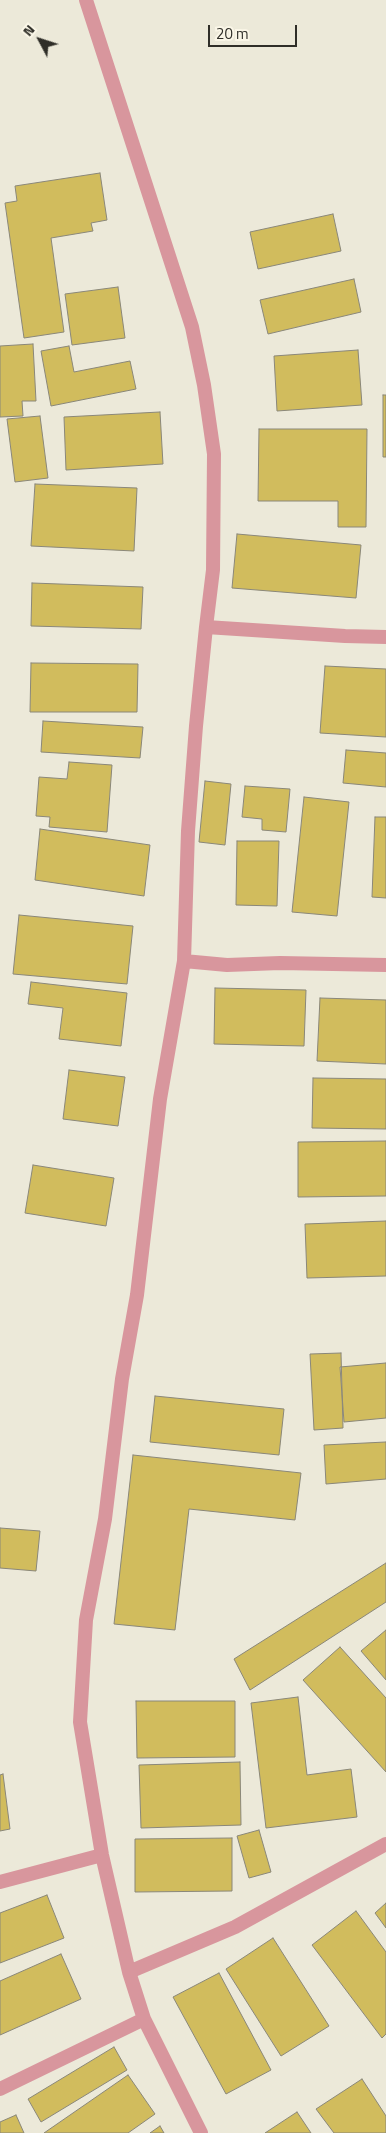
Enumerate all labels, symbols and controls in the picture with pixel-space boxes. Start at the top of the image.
north arrow [15,15,65,65]
scale bar [211,15,300,47]
text: N [17,20,39,41]
text: 20 m [216,22,249,45]

